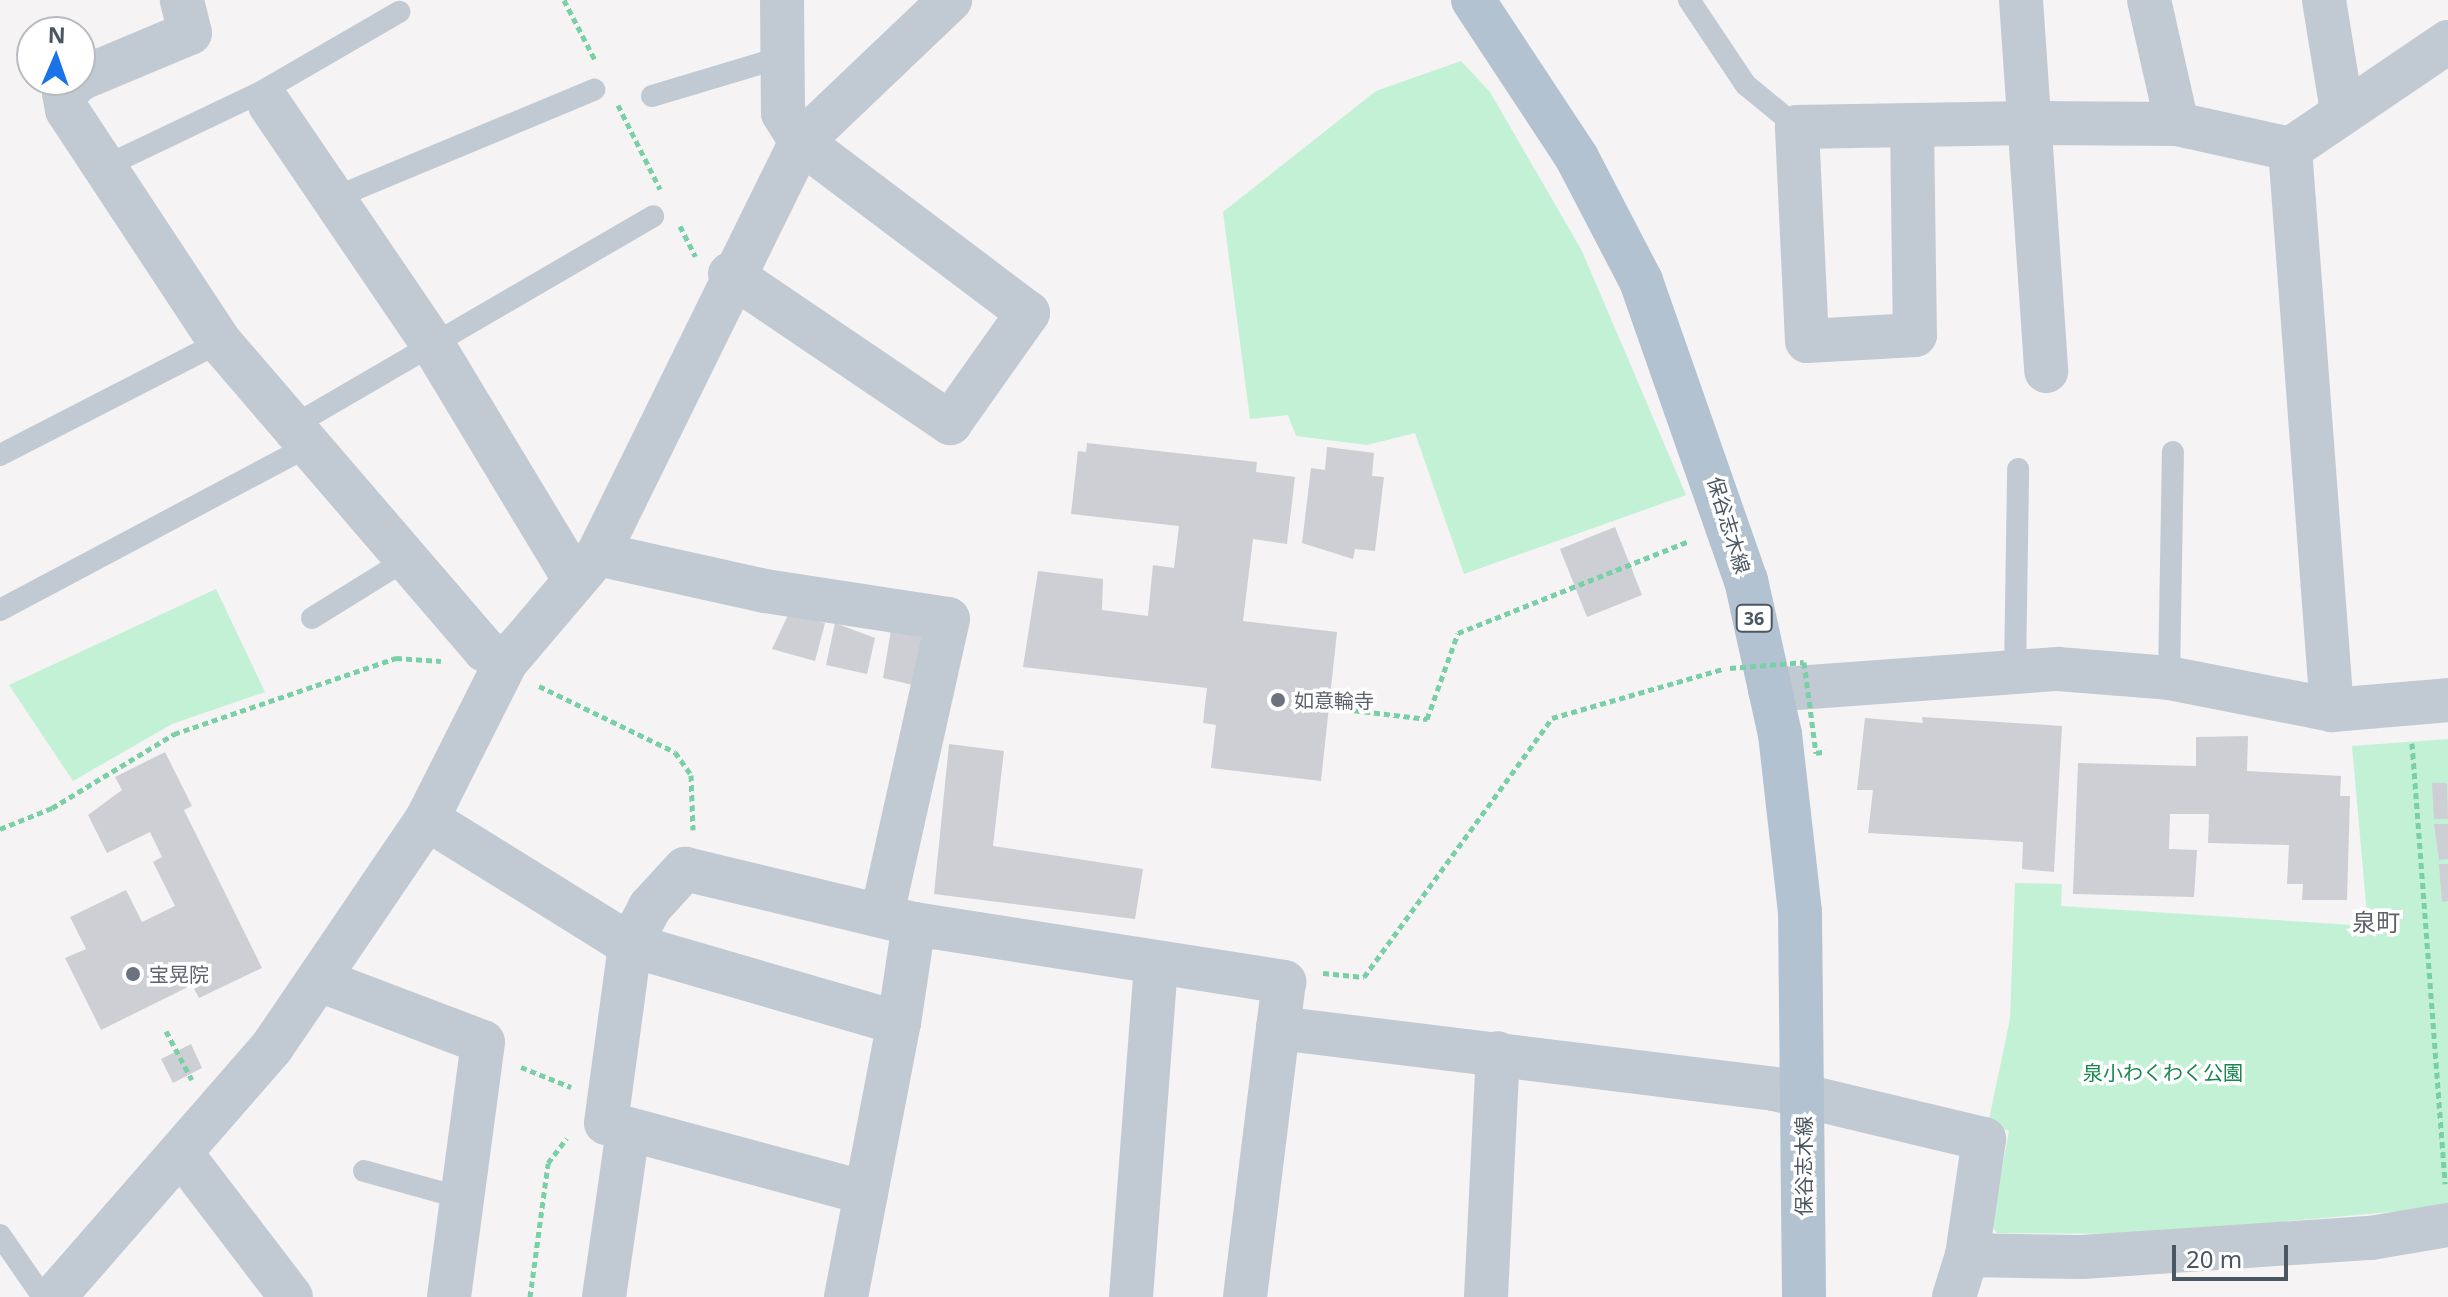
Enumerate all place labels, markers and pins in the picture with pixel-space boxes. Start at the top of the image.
place label: 如意輪寺 [1294,688,1374,712]
marker: 如意輪寺 [1269,691,1287,709]
place label: 宝晃院 [149,962,209,986]
marker: 宝晃院 [124,965,142,983]

